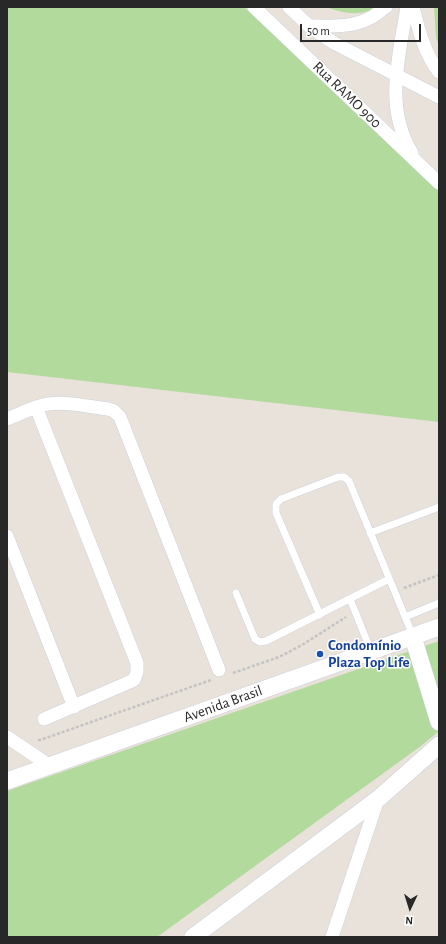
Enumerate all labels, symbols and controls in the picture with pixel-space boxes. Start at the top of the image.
scale bar [302,16,423,42]
text: 50 m [307,25,330,37]
street label: Rua RAMO 900 [309,58,385,132]
place label: Condomínio Plaza Top Life [328,636,410,671]
marker: Condomínio Plaza Top Life [315,649,325,659]
street label: Avenida Brasil [181,681,265,727]
north arrow [390,888,430,928]
text: N [405,915,413,926]

